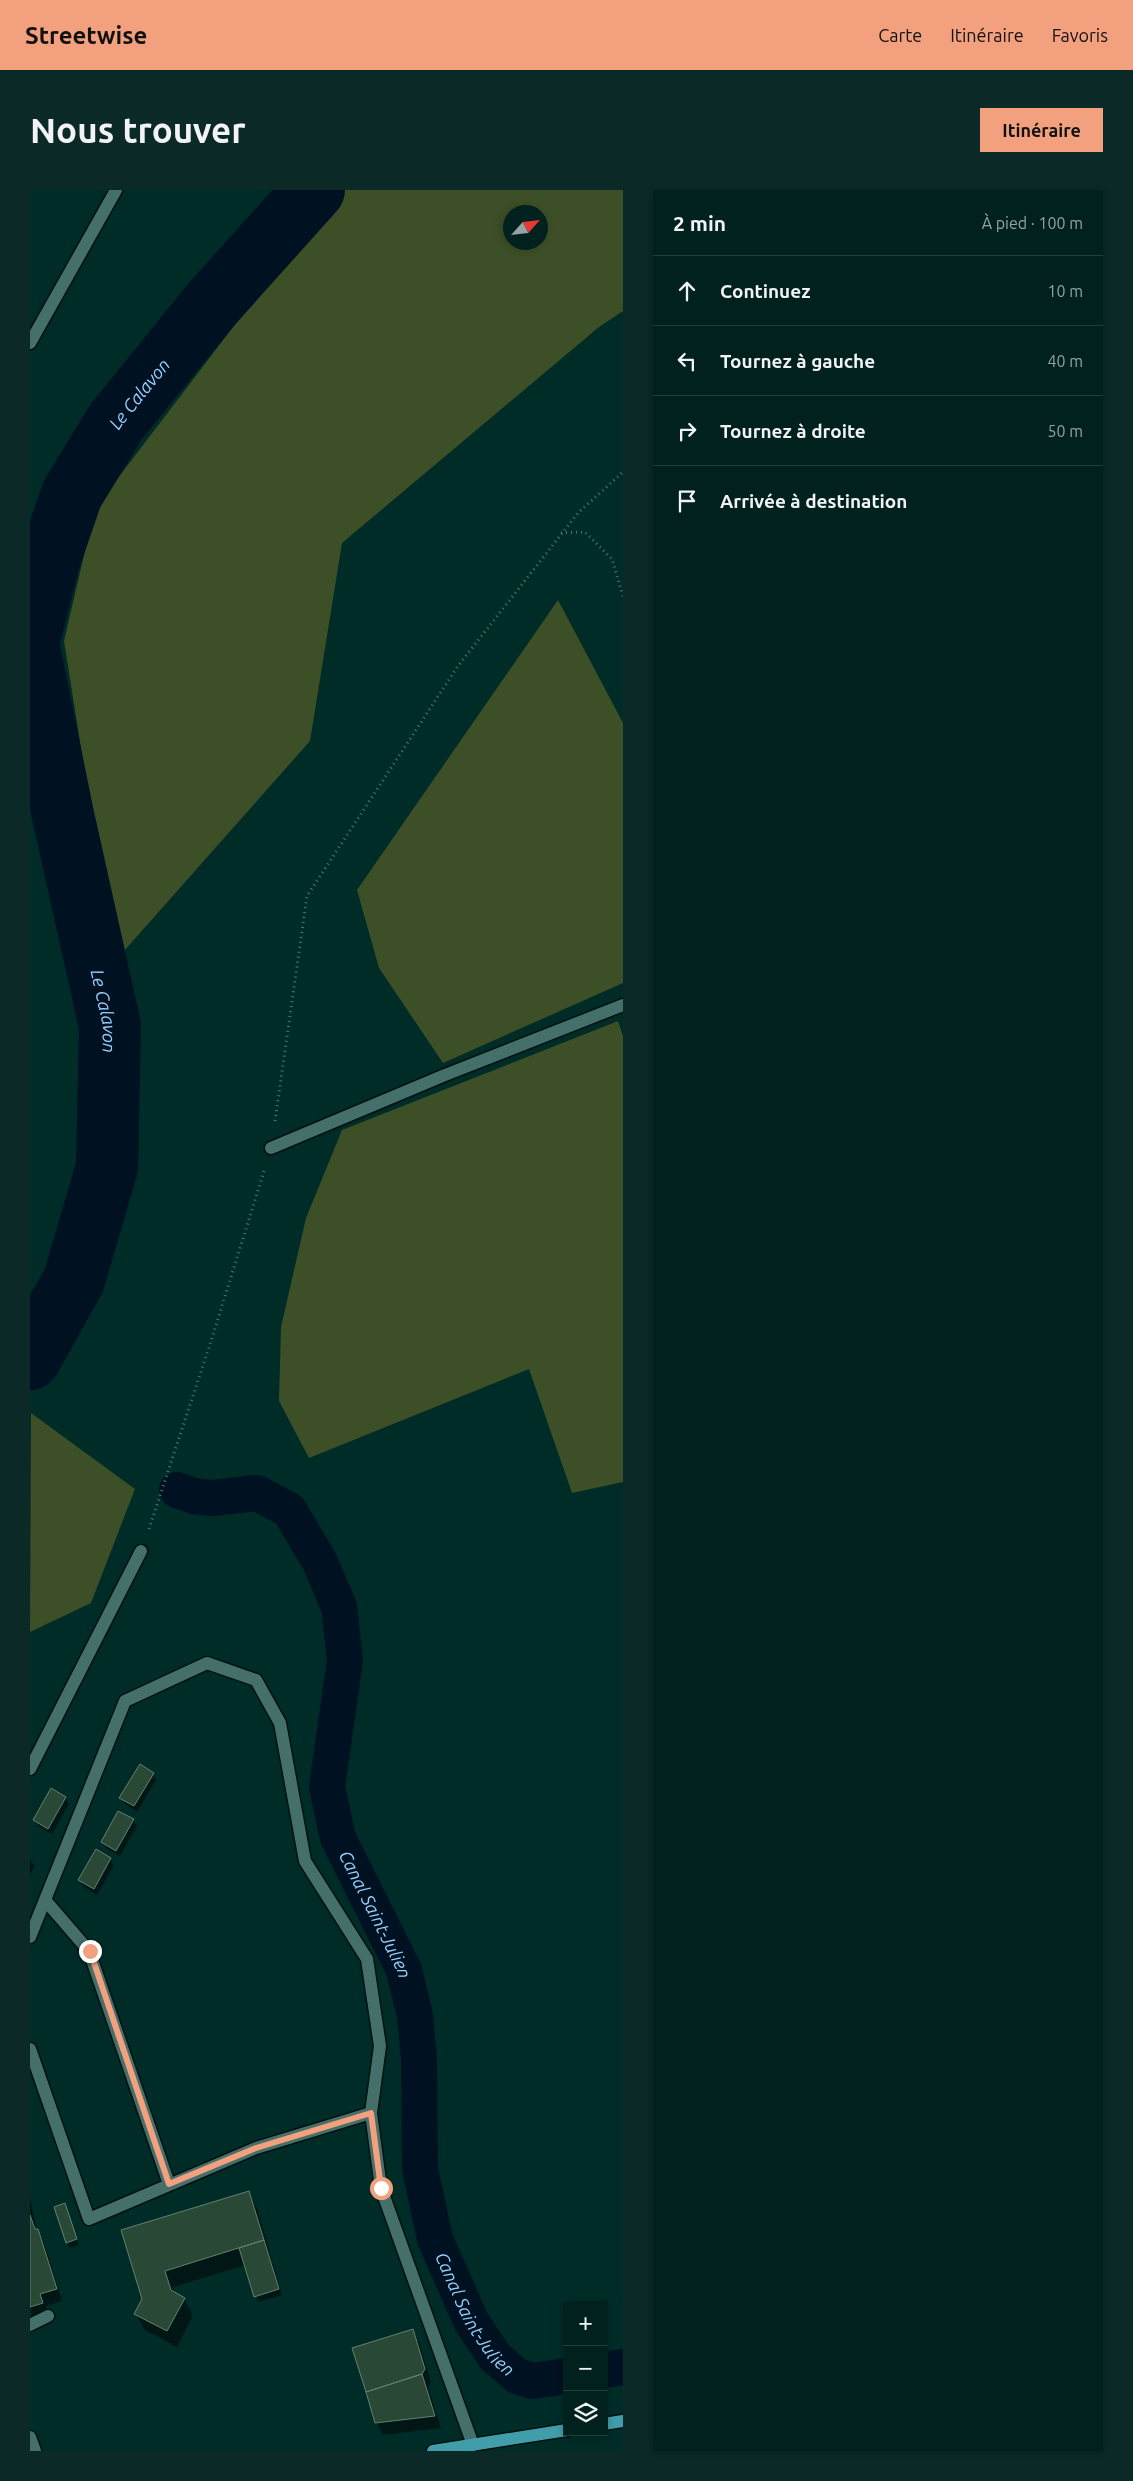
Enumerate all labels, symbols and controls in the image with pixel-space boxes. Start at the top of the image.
text: Streetwise [25,22,147,49]
text: Carte [878,25,922,45]
text: Itinéraire [950,25,1024,45]
text: Favoris [1052,25,1108,45]
button: Itinéraire [980,108,1103,152]
text: Nous trouver [30,110,246,150]
north arrow [503,205,548,250]
text: 2 min [673,211,726,235]
text: À pied · 100 m [982,214,1083,232]
icon: ahead [673,277,701,305]
text: Continuez [720,280,810,302]
text: 10 m [1047,282,1083,300]
icon: left [673,347,701,375]
text: Tournez à gauche [720,350,875,372]
text: 40 m [1047,352,1083,370]
water label: Le Calavon [104,354,173,432]
icon: right [673,417,701,445]
text: Tournez à droite [720,420,866,442]
text: 50 m [1047,422,1083,440]
icon: arrive [673,487,701,515]
text: Arrivée à destination [720,490,907,512]
water label: Le Calavon [88,967,120,1053]
water label: Canal Saint-Julien [336,1847,416,1980]
route end [79,1940,102,1963]
route start [370,2177,393,2200]
water label: Canal Saint-Julien [432,2249,519,2380]
map controls [563,2301,608,2436]
button: + [563,2301,608,2346]
button: − [563,2346,608,2391]
button: layers [563,2391,608,2436]

